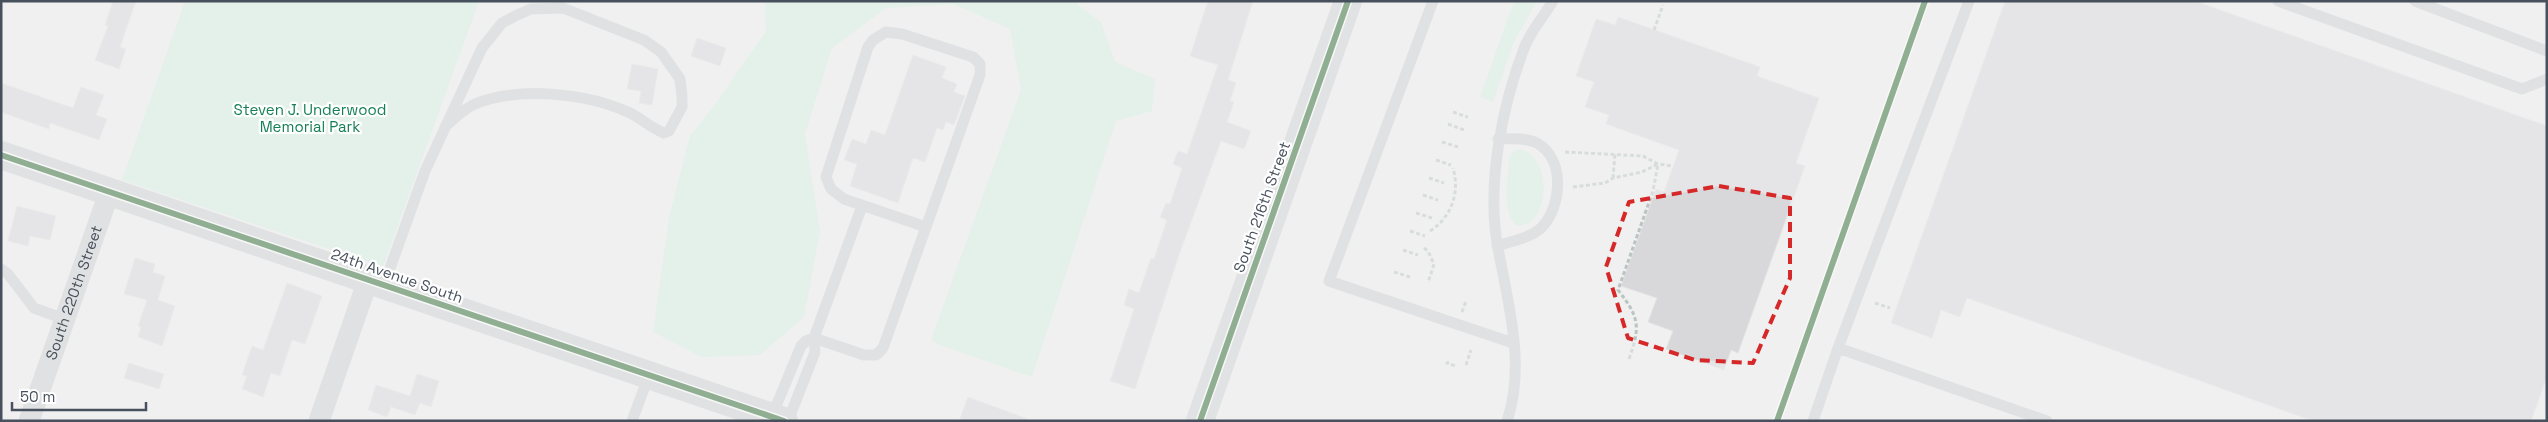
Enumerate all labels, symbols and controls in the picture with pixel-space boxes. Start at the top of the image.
park label: Steven J. Underwood Memorial Park [234,100,386,136]
street label: South 216th Street [1229,139,1294,275]
street label: South 220th Street [41,223,106,362]
street label: 24th Avenue South [329,244,466,307]
scale bar [12,380,146,412]
text: 50 m [20,387,55,406]

